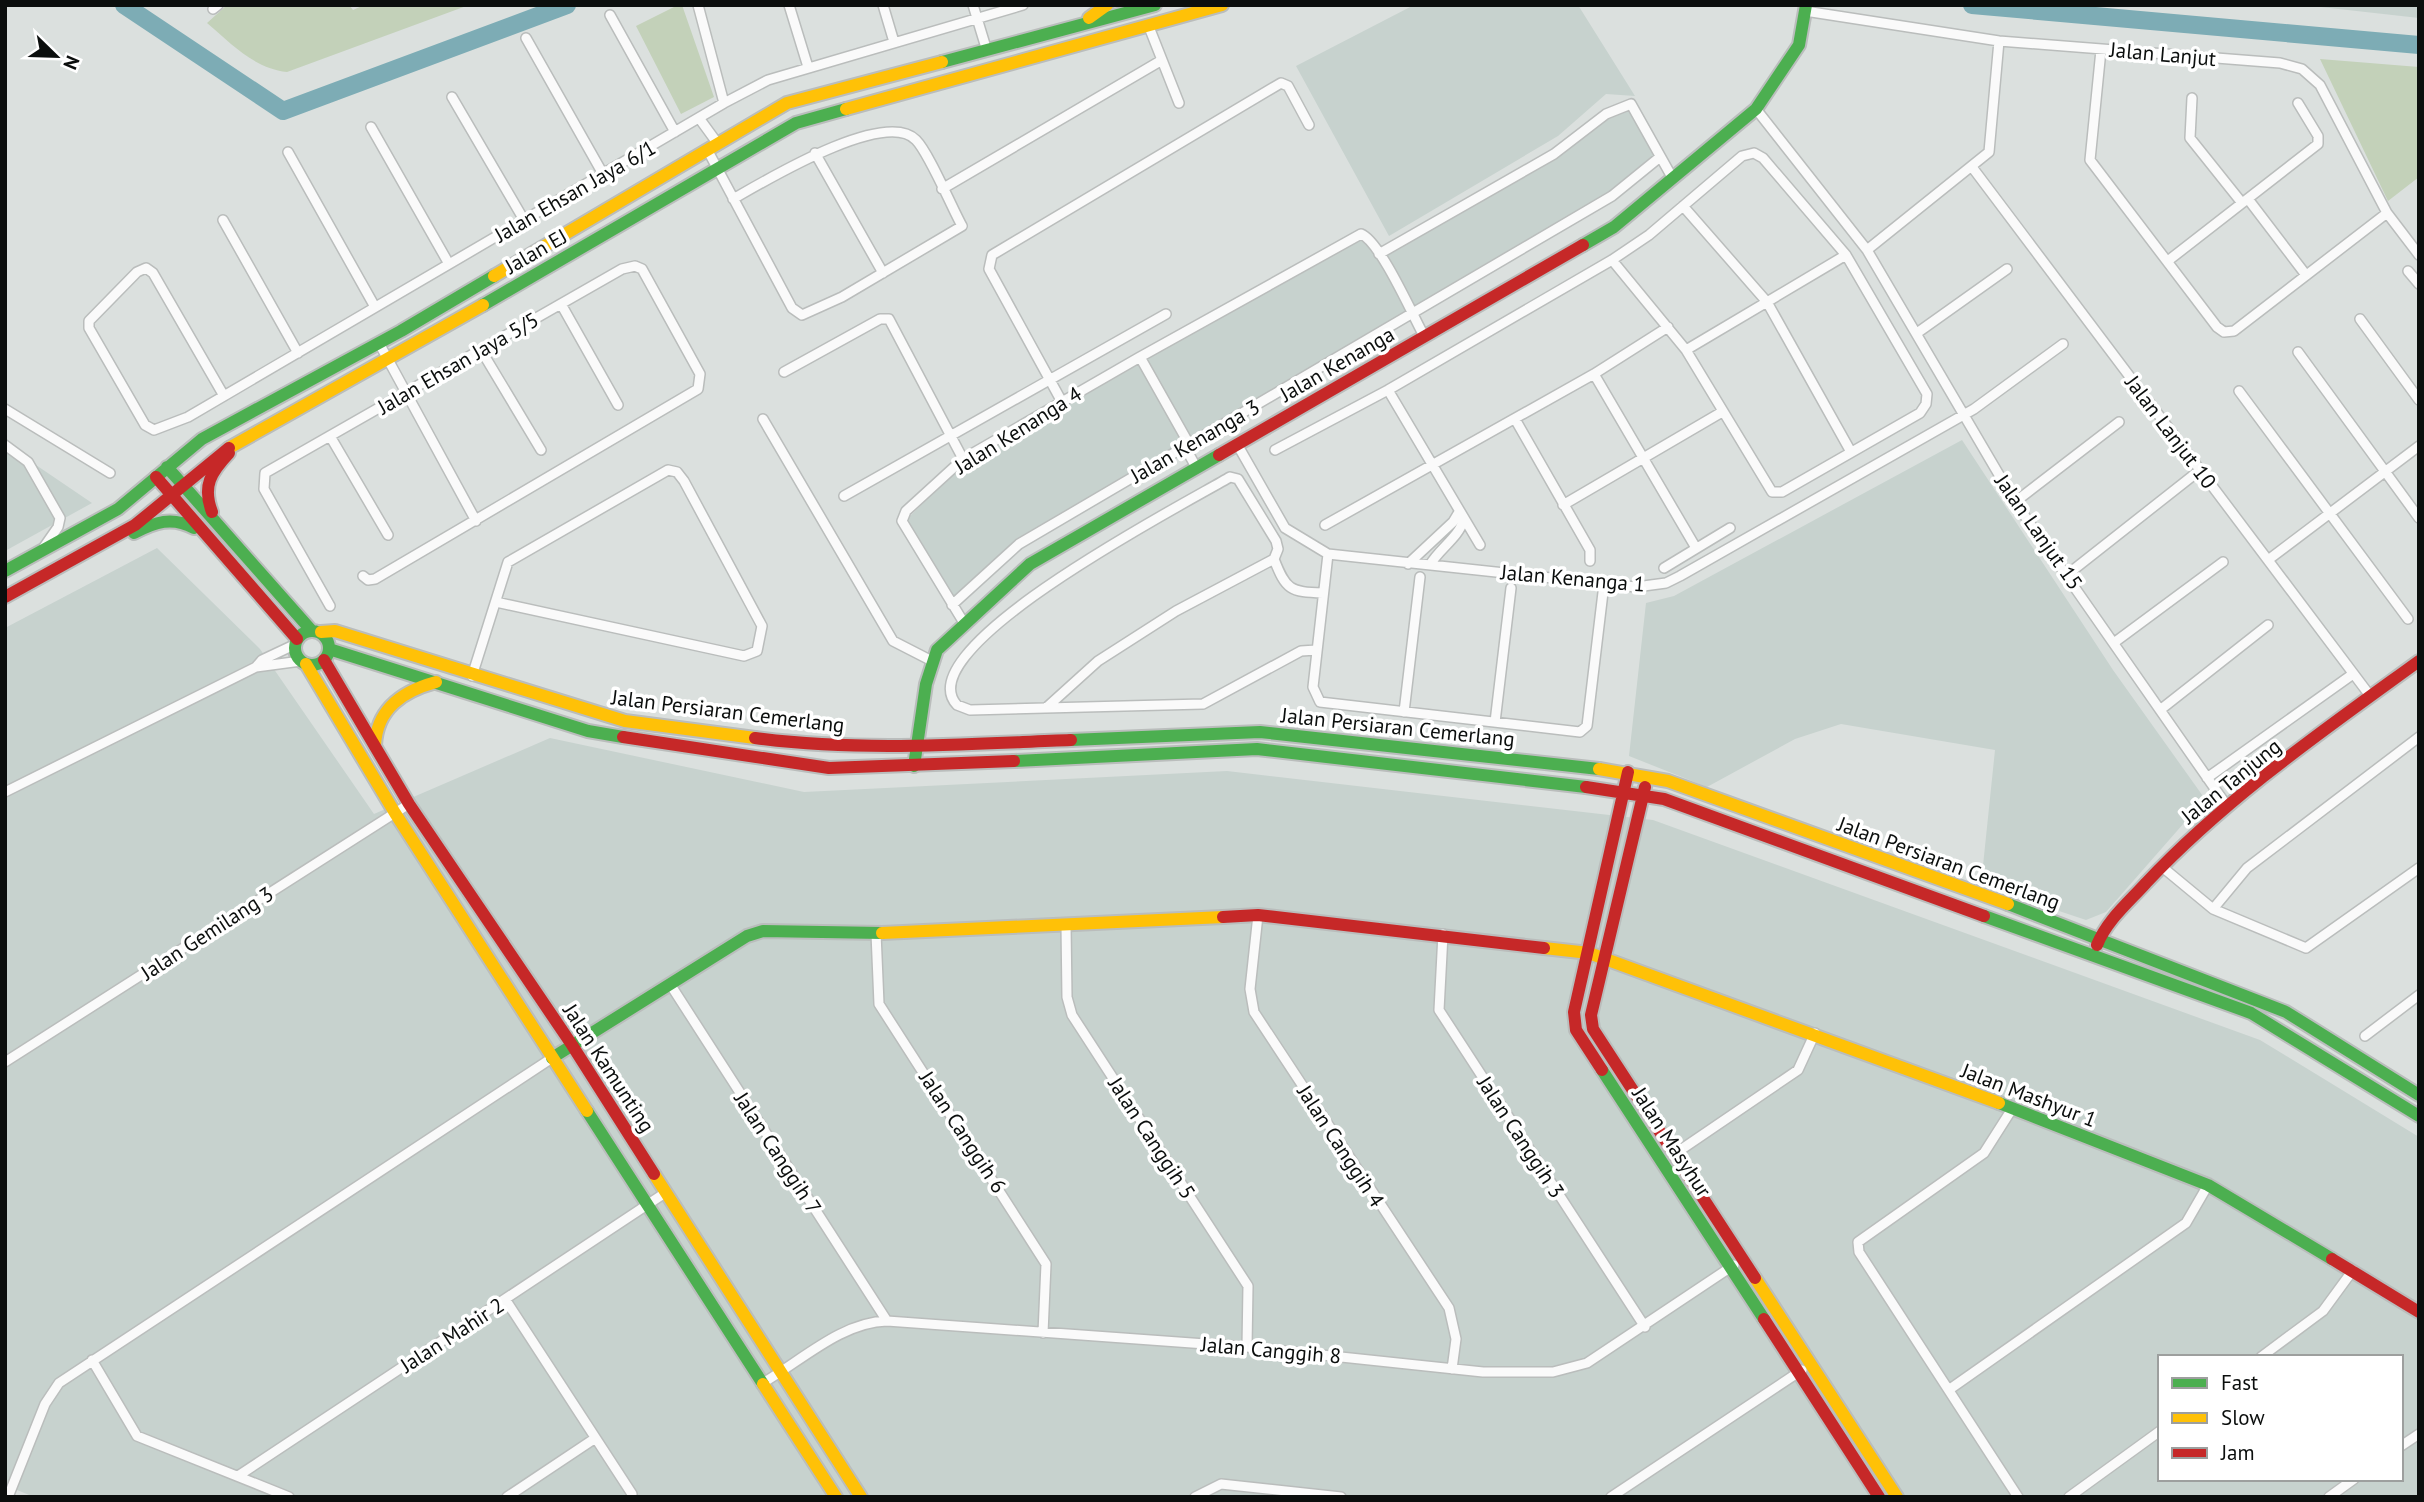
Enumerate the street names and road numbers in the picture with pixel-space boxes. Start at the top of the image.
street label: Jalan Lanjut [2108,36,2217,72]
street label: Jalan Ehsan Jaya 6/1 [489,134,661,249]
street label: Jalan EJ [499,222,572,280]
street label: Jalan Ehsan Jaya 5/5 [372,306,544,421]
street label: Jalan Kenanga [1274,320,1399,408]
street label: Jalan Lanjut 10 [2119,369,2222,494]
street label: Jalan Kenanga 4 [949,380,1087,480]
street label: Jalan Kenanga 3 [1125,393,1264,489]
street label: Jalan Lanjut 15 [1989,468,2089,595]
street label: Jalan Kenanga 1 [1499,558,1646,598]
street label: Jalan Persiaran Cemerlang [609,683,846,739]
street label: Jalan Persiaran Cemerlang [1279,701,1516,753]
street label: Jalan Tanjung [2175,733,2286,830]
street label: Jalan Persiaran Cemerlang [1833,810,2064,916]
street label: Jalan Gemilang 3 [135,880,278,986]
street label: Jalan Kamunting [557,998,661,1137]
street label: Jalan Mashyur 1 [1957,1056,2101,1133]
street label: Jalan Canggih 6 [913,1065,1013,1198]
street label: Jalan Canggih 3 [1471,1070,1571,1203]
street label: Jalan Canggih 5 [1102,1071,1202,1204]
street label: Jalan Canggih 4 [1291,1079,1391,1212]
street label: Jalan Masyhur [1626,1081,1718,1202]
street label: Jalan Canggih 7 [728,1086,828,1219]
street label: Jalan Mahir 2 [394,1291,509,1379]
street label: Jalan Canggih 8 [1199,1330,1342,1370]

